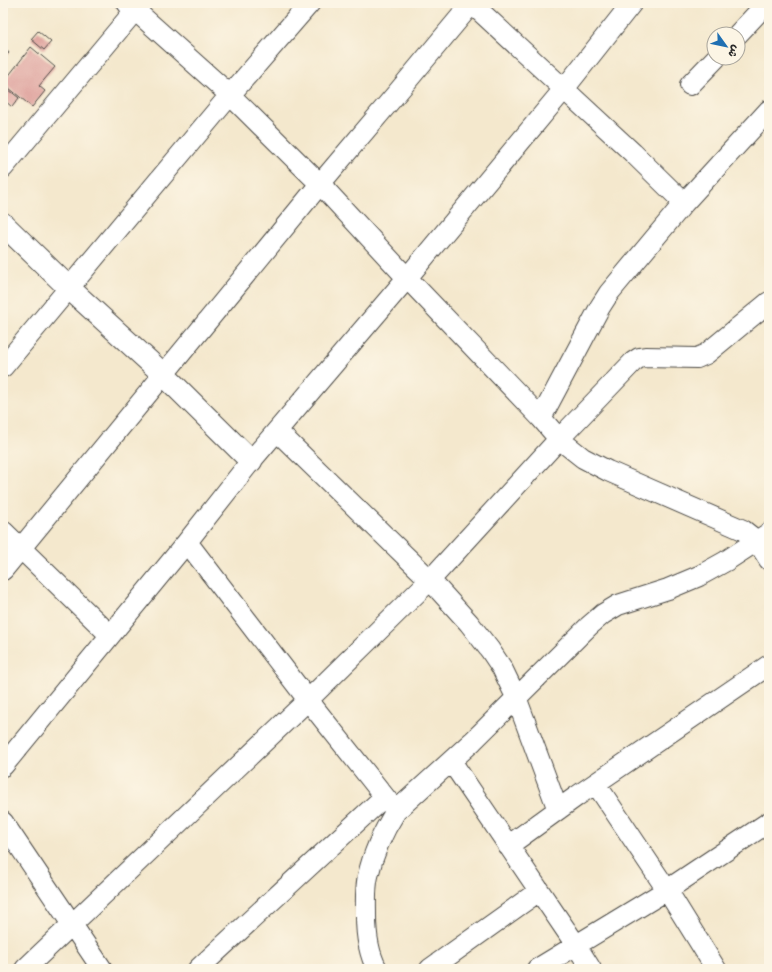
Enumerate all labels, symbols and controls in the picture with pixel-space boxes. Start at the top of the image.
north arrow [706,26,746,66]
text: ش [725,43,743,60]

